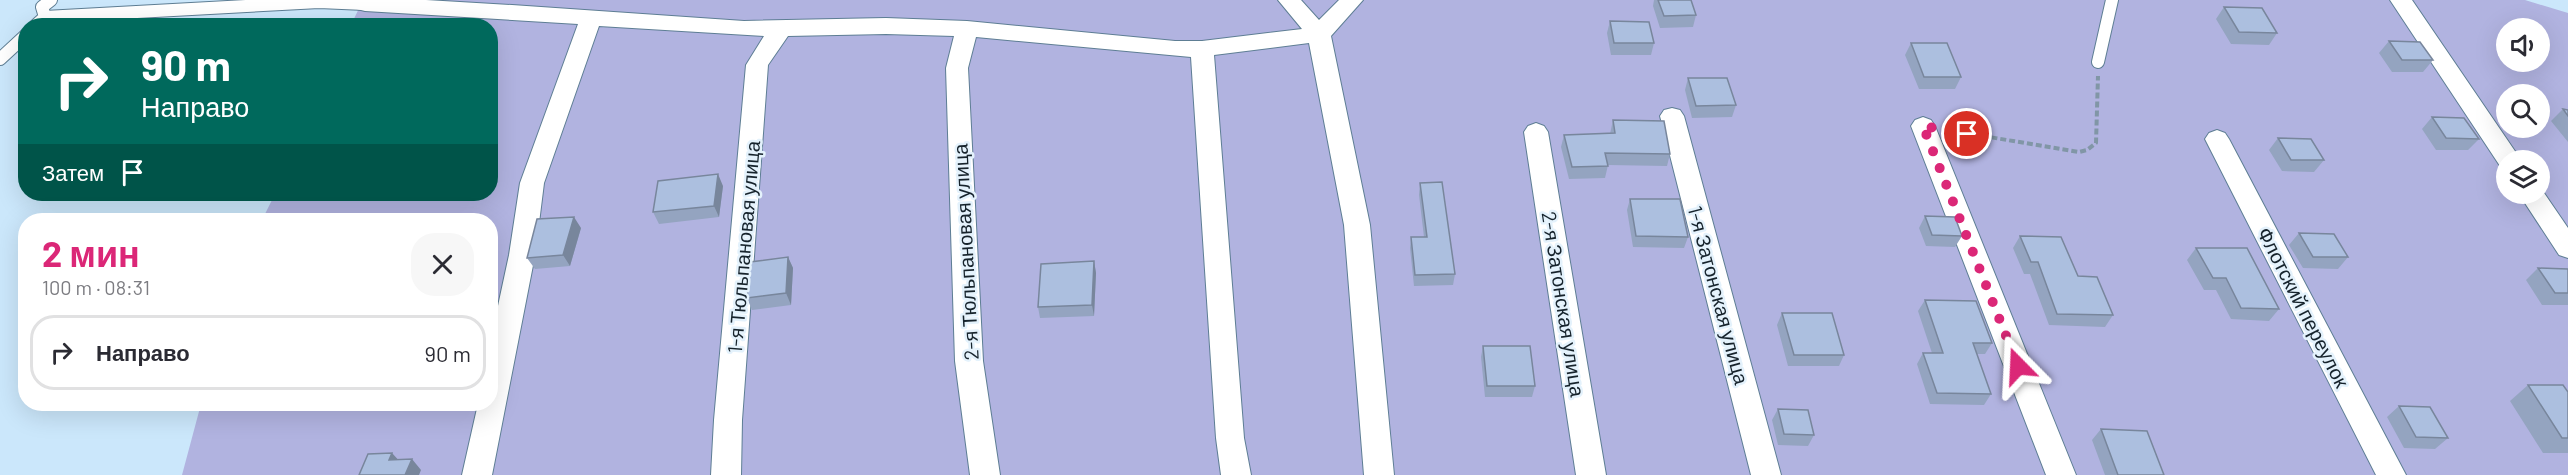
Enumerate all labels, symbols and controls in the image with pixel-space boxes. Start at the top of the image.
map controls [2496,18,2550,204]
button: sound [2496,18,2550,72]
text: 90 m [141,39,231,89]
icon: right [42,42,120,120]
button: search [2496,84,2550,138]
text: Направо [141,90,249,122]
pin [1941,108,1992,159]
icon: arrive [1950,117,1983,150]
street label: 1-я Тюльпановая улица [722,139,764,354]
street label: 2-я Тюльпановая улица [947,142,983,361]
button: layers [2496,150,2550,204]
icon: arrive [116,156,149,189]
text: Затем [42,159,104,185]
street label: 1-я Затонская улица [1684,203,1755,388]
street label: 2-я Затонская улица [1537,210,1591,399]
street label: Флотский переулок [2253,223,2355,391]
text: 2 мин [42,231,140,274]
button: close [411,233,474,296]
text: 100 m · 08:31 [42,275,150,299]
position arrow [1986,334,2050,398]
icon: right [45,336,78,369]
text: Направо [96,339,190,365]
text: 90 m [425,340,471,366]

